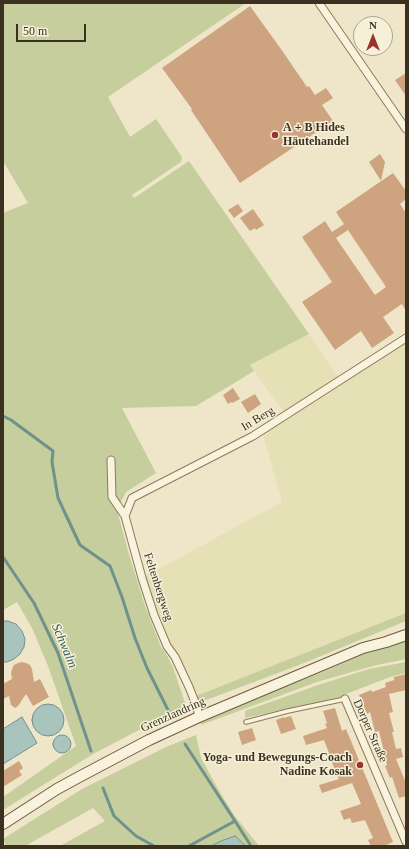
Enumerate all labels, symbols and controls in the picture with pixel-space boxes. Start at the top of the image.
scale bar [18,16,88,42]
north arrow [353,16,393,56]
text: N [369,19,377,31]
text: 50 m [23,24,47,38]
place label: A + B Hides Häutehandel [283,121,349,149]
marker: A + B Hides Häutehandel [270,130,280,140]
street label: In Berg [239,404,277,434]
street label: Feltenbergweg [140,551,176,623]
water label: Schwalm [48,621,80,671]
street label: Grenzlandring [138,694,208,736]
street label: Dorper Straße [350,697,390,765]
place label: Yoga- und Bewegungs-Coach Nadine Kosak [203,751,352,779]
marker: Yoga- und Bewegungs-Coach Nadine Kosak [355,760,365,770]

